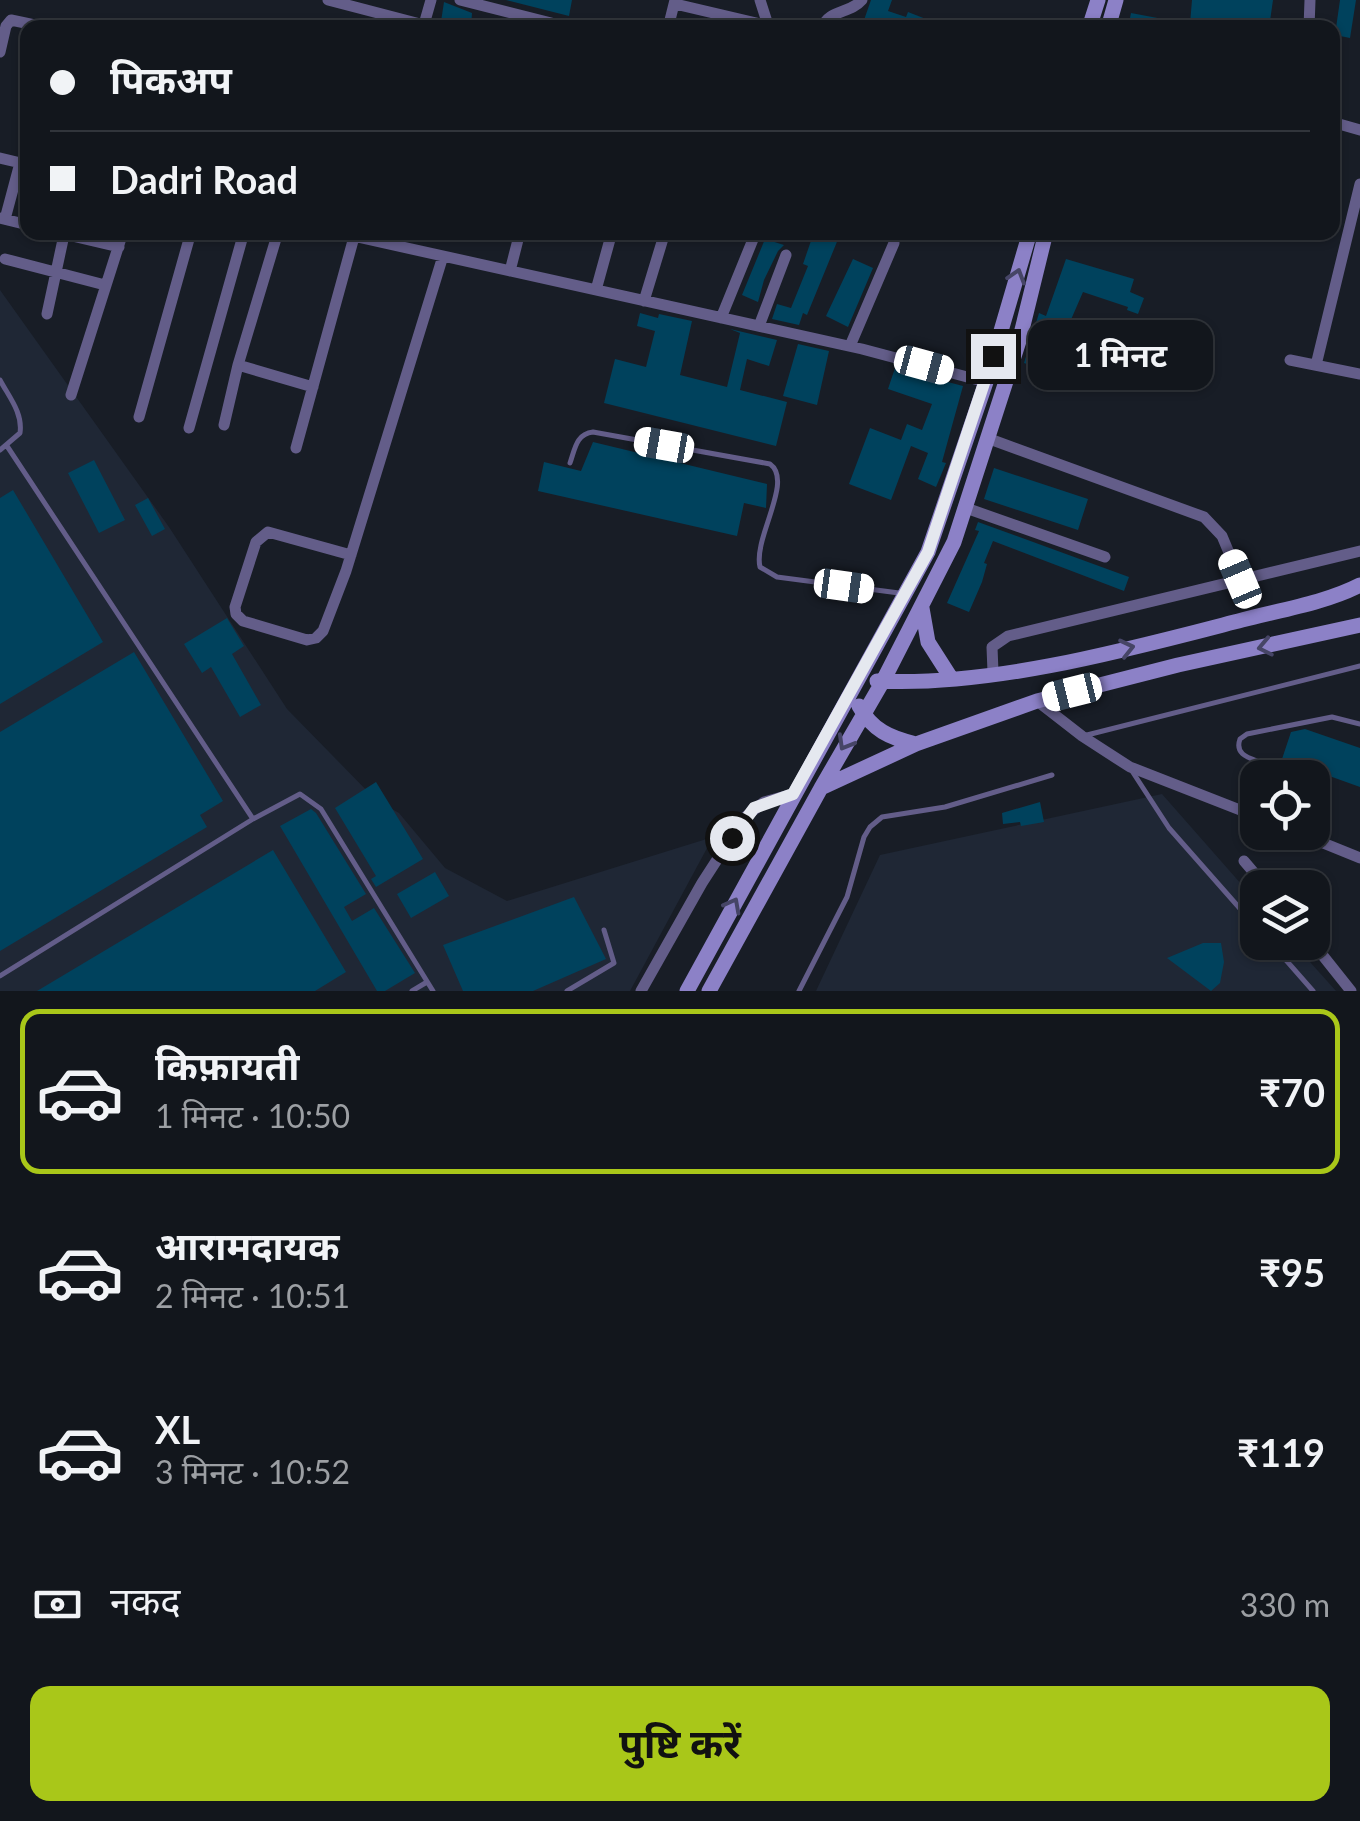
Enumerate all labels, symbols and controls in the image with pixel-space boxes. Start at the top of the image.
text: पिकअप [110,56,232,102]
text: Dadri Road [110,156,298,202]
one-way arrow [1005,269,1025,286]
callout: 1 मिनट [1028,321,1213,391]
route end [971,334,1016,379]
text: 1 मिनट [1074,335,1167,374]
car [891,343,957,387]
car [632,425,696,465]
car [1214,546,1266,612]
car [812,567,876,605]
one-way arrow [1257,635,1274,656]
one-way arrow [1118,639,1135,660]
car [1039,670,1105,714]
one-way arrow [838,732,857,750]
map controls [1240,760,1330,960]
button: locate [1240,760,1330,850]
route start [710,816,755,861]
button: layers [1240,870,1330,960]
one-way arrow [721,898,740,916]
text: किफ़ायती [155,1042,299,1088]
icon: car [35,1047,125,1137]
text: ₹70 [1259,1069,1325,1115]
text: 1 मिनट · 10:50 [155,1096,350,1135]
text: आरामदायक [155,1222,339,1268]
icon: car [35,1227,125,1317]
text: ₹95 [1259,1249,1325,1295]
text: 2 मिनट · 10:51 [155,1276,350,1315]
text: XL [155,1406,200,1452]
icon: car [35,1407,125,1497]
text: ₹119 [1237,1429,1325,1475]
text: 3 मिनट · 10:52 [155,1452,350,1491]
icon: cash [30,1577,85,1632]
text: नकद [110,1577,180,1623]
text: 330 m [1240,1585,1330,1624]
button: पुष्टि करें [30,1686,1330,1801]

